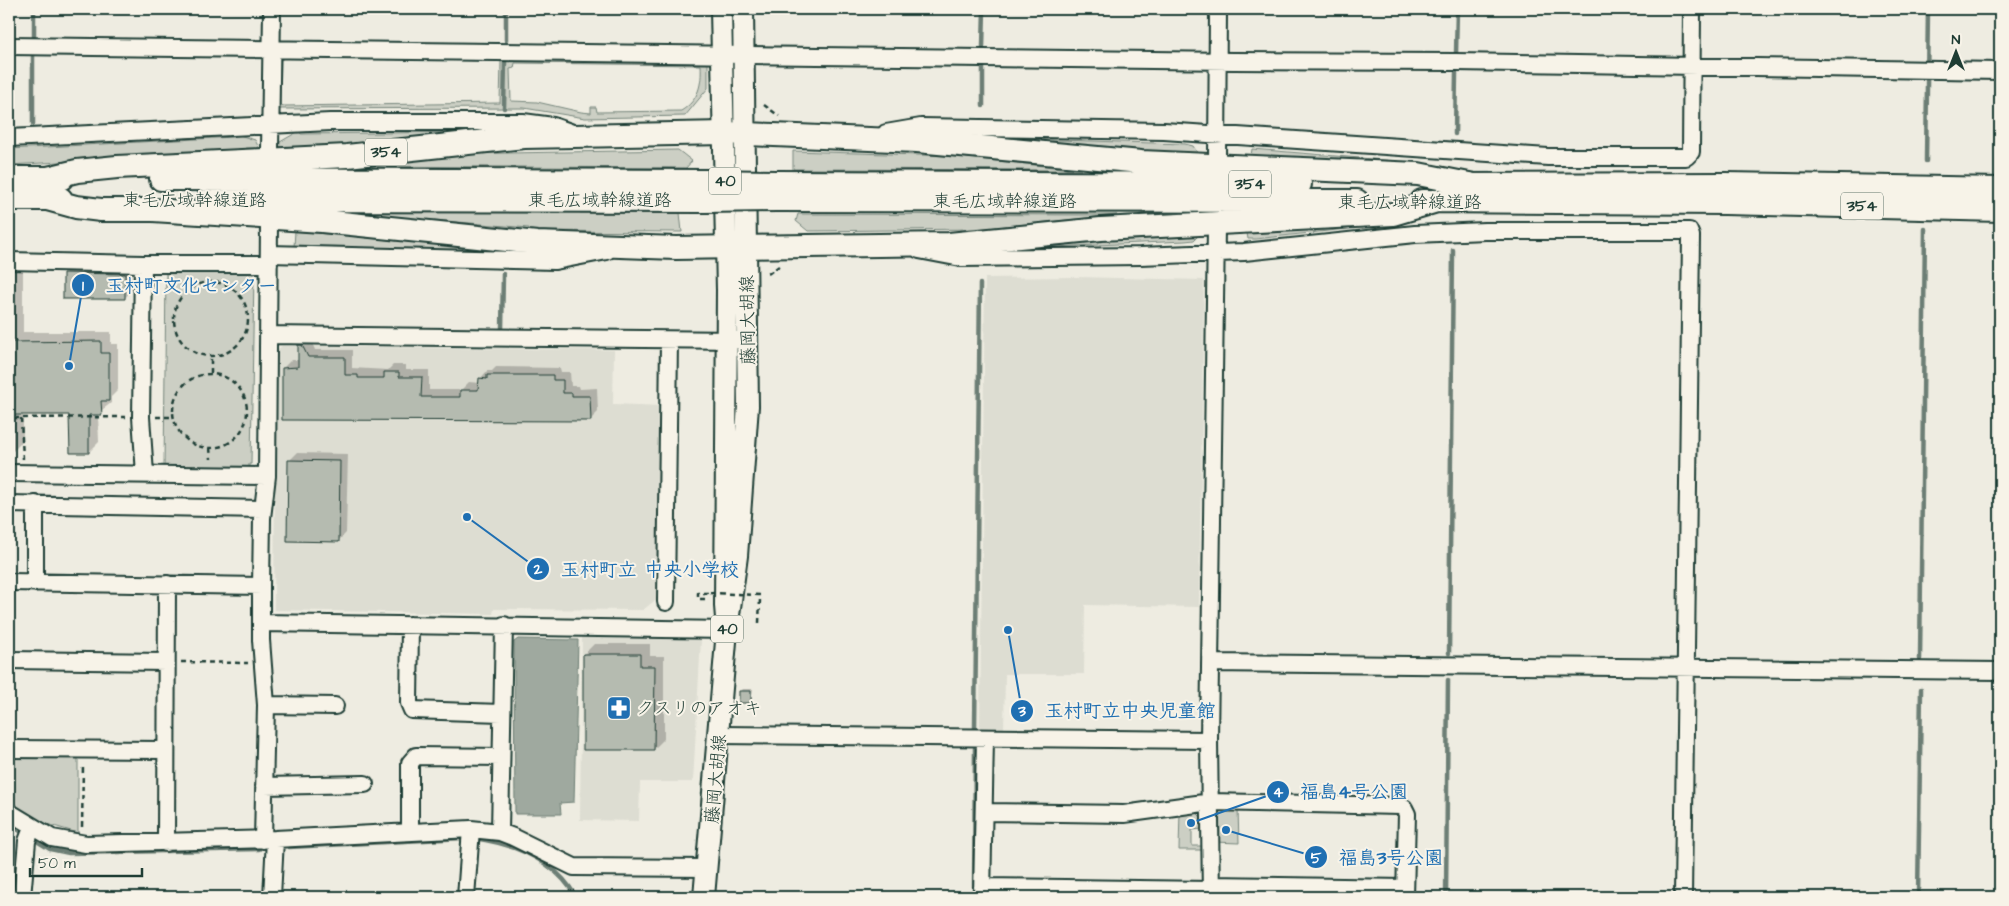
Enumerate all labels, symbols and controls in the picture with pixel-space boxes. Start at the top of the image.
north arrow [1932,28,1982,78]
text: N [1952,30,1961,50]
road number: 354 [365,138,407,166]
road number: 40 [709,168,741,195]
road number: 354 [1229,170,1271,198]
street label: 東毛広域幹線道路 [123,188,267,213]
street label: 東毛広域幹線道路 [528,188,672,213]
street label: 東毛広域幹線道路 [933,189,1077,214]
street label: 東毛広域幹線道路 [1338,190,1482,215]
road number: 354 [1841,192,1883,220]
callout: 玉村町文化センター [71,268,287,302]
text: 玉村町文化センター [105,273,277,300]
street label: 藤岡大胡線 [735,275,761,365]
text: 1 [82,276,84,297]
callout: 玉村町立 中央小学校 [526,552,750,586]
text: 玉村町立 中央小学校 [561,557,739,584]
text: 2 [533,559,543,580]
road number: 40 [711,616,743,642]
callout: 玉村町立中央児童館 [1010,694,1226,728]
pharmacy icon: クスリのアオキ [606,695,632,721]
place label: クスリのアオキ [636,696,762,721]
text: 玉村町立中央児童館 [1044,698,1216,725]
text: 3 [1017,701,1026,722]
street label: 藤岡大胡線 [700,733,732,825]
callout: 福島4号公園 [1265,775,1418,809]
text: 福島4号公園 [1300,779,1408,806]
text: 4 [1273,782,1284,803]
callout: 福島3号公園 [1303,840,1453,874]
text: 福島3号公園 [1339,845,1443,872]
scale bar [30,846,142,878]
text: 5 [1311,848,1322,869]
text: 50 m [38,853,76,874]

